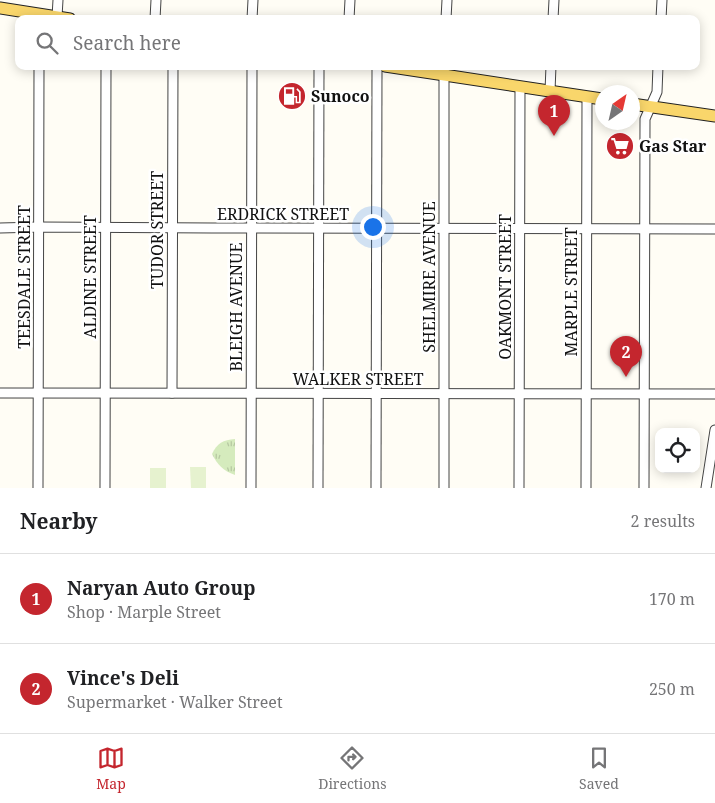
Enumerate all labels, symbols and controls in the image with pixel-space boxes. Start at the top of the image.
search box [15,15,700,70]
icon: search [33,29,61,57]
text: Search here [73,30,181,56]
fuel station icon: Sunoco [277,81,307,111]
place label: Sunoco [311,85,370,107]
north arrow [595,85,640,130]
pin: 1 [538,95,570,136]
supermarket icon: Gas Star [605,131,635,161]
place label: Gas Star [639,135,707,157]
street label: TUDOR STREET [146,171,168,289]
street label: SHELMIRE AVENUE [418,201,440,353]
street label: ERDRICK STREET [217,203,349,225]
street label: TEESDALE STREET [13,205,35,349]
your location [360,214,386,240]
street label: OAKMONT STREET [494,214,516,360]
street label: ALDINE STREET [79,215,101,339]
street label: MARPLE STREET [560,227,582,356]
street label: BLEIGH AVENUE [225,242,247,371]
pin: 2 [610,336,642,377]
street label: WALKER STREET [292,368,424,390]
map controls [655,428,700,473]
button: locate [655,428,700,473]
text: Nearby [20,507,98,535]
text: 2 results [631,510,695,532]
text: Naryan Auto Group [67,575,255,601]
text: 1 [31,588,41,610]
text: 170 m [649,588,695,610]
text: Shop · Marple Street [67,601,221,623]
text: Vince's Deli [67,665,179,691]
text: 2 [31,678,41,700]
text: 250 m [649,678,695,700]
text: Supermarket · Walker Street [67,691,283,713]
tab: Map [96,744,126,793]
tab: Directions [318,744,387,793]
tab: Saved [579,744,619,793]

